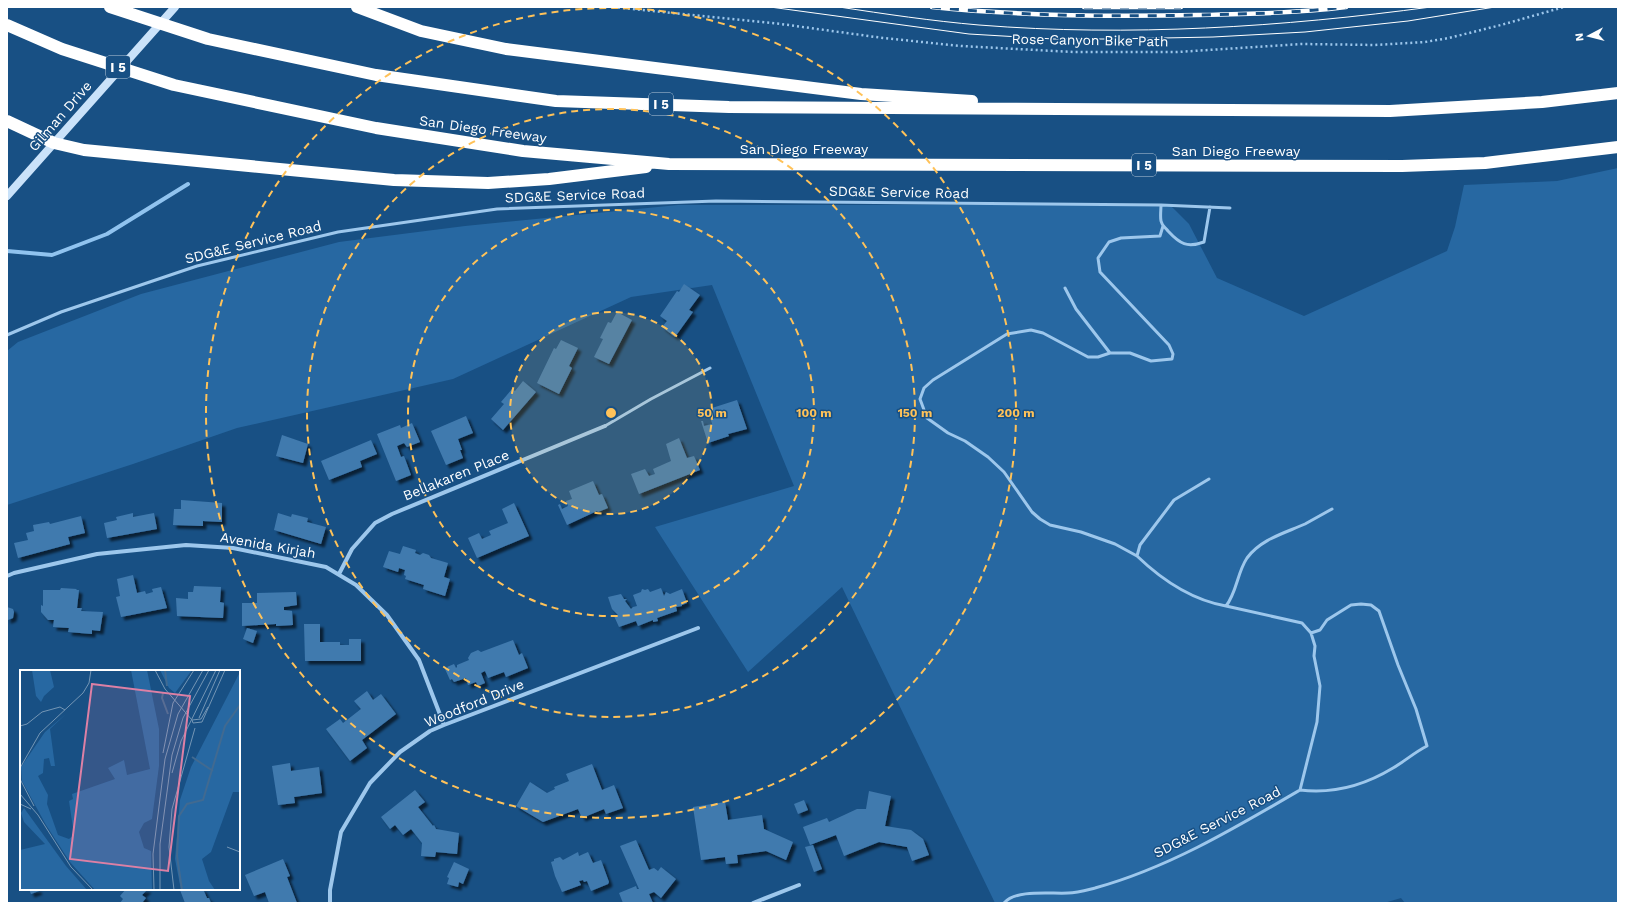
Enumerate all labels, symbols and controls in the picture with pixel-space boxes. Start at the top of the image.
north arrow [1569,16,1609,56]
street label: Rose Canyon Bike Path [1011,31,1169,49]
text: N [1573,32,1587,42]
road number: I 5 [106,56,130,78]
street label: Gilman Drive [25,78,95,154]
road number: I 5 [649,93,673,115]
street label: San Diego Freeway [418,112,548,146]
street label: San Diego Freeway [740,141,869,157]
street label: San Diego Freeway [1172,143,1301,159]
road number: I 5 [1132,154,1156,176]
street label: SDG&E Service Road [829,183,969,201]
street label: SDG&E Service Road [505,185,645,205]
street label: SDG&E Service Road [183,217,323,267]
centre of rings [604,406,618,420]
text: 50 m [697,406,727,420]
text: 100 m [796,406,832,420]
text: 150 m [898,406,932,420]
text: 200 m [997,406,1035,420]
street label: Bellakaren Place [401,446,511,504]
street label: Avenida Kirjah [219,529,317,561]
inset map [20,670,240,890]
street label: Woodford Drive [422,676,526,730]
street label: SDG&E Service Road [1151,783,1283,861]

